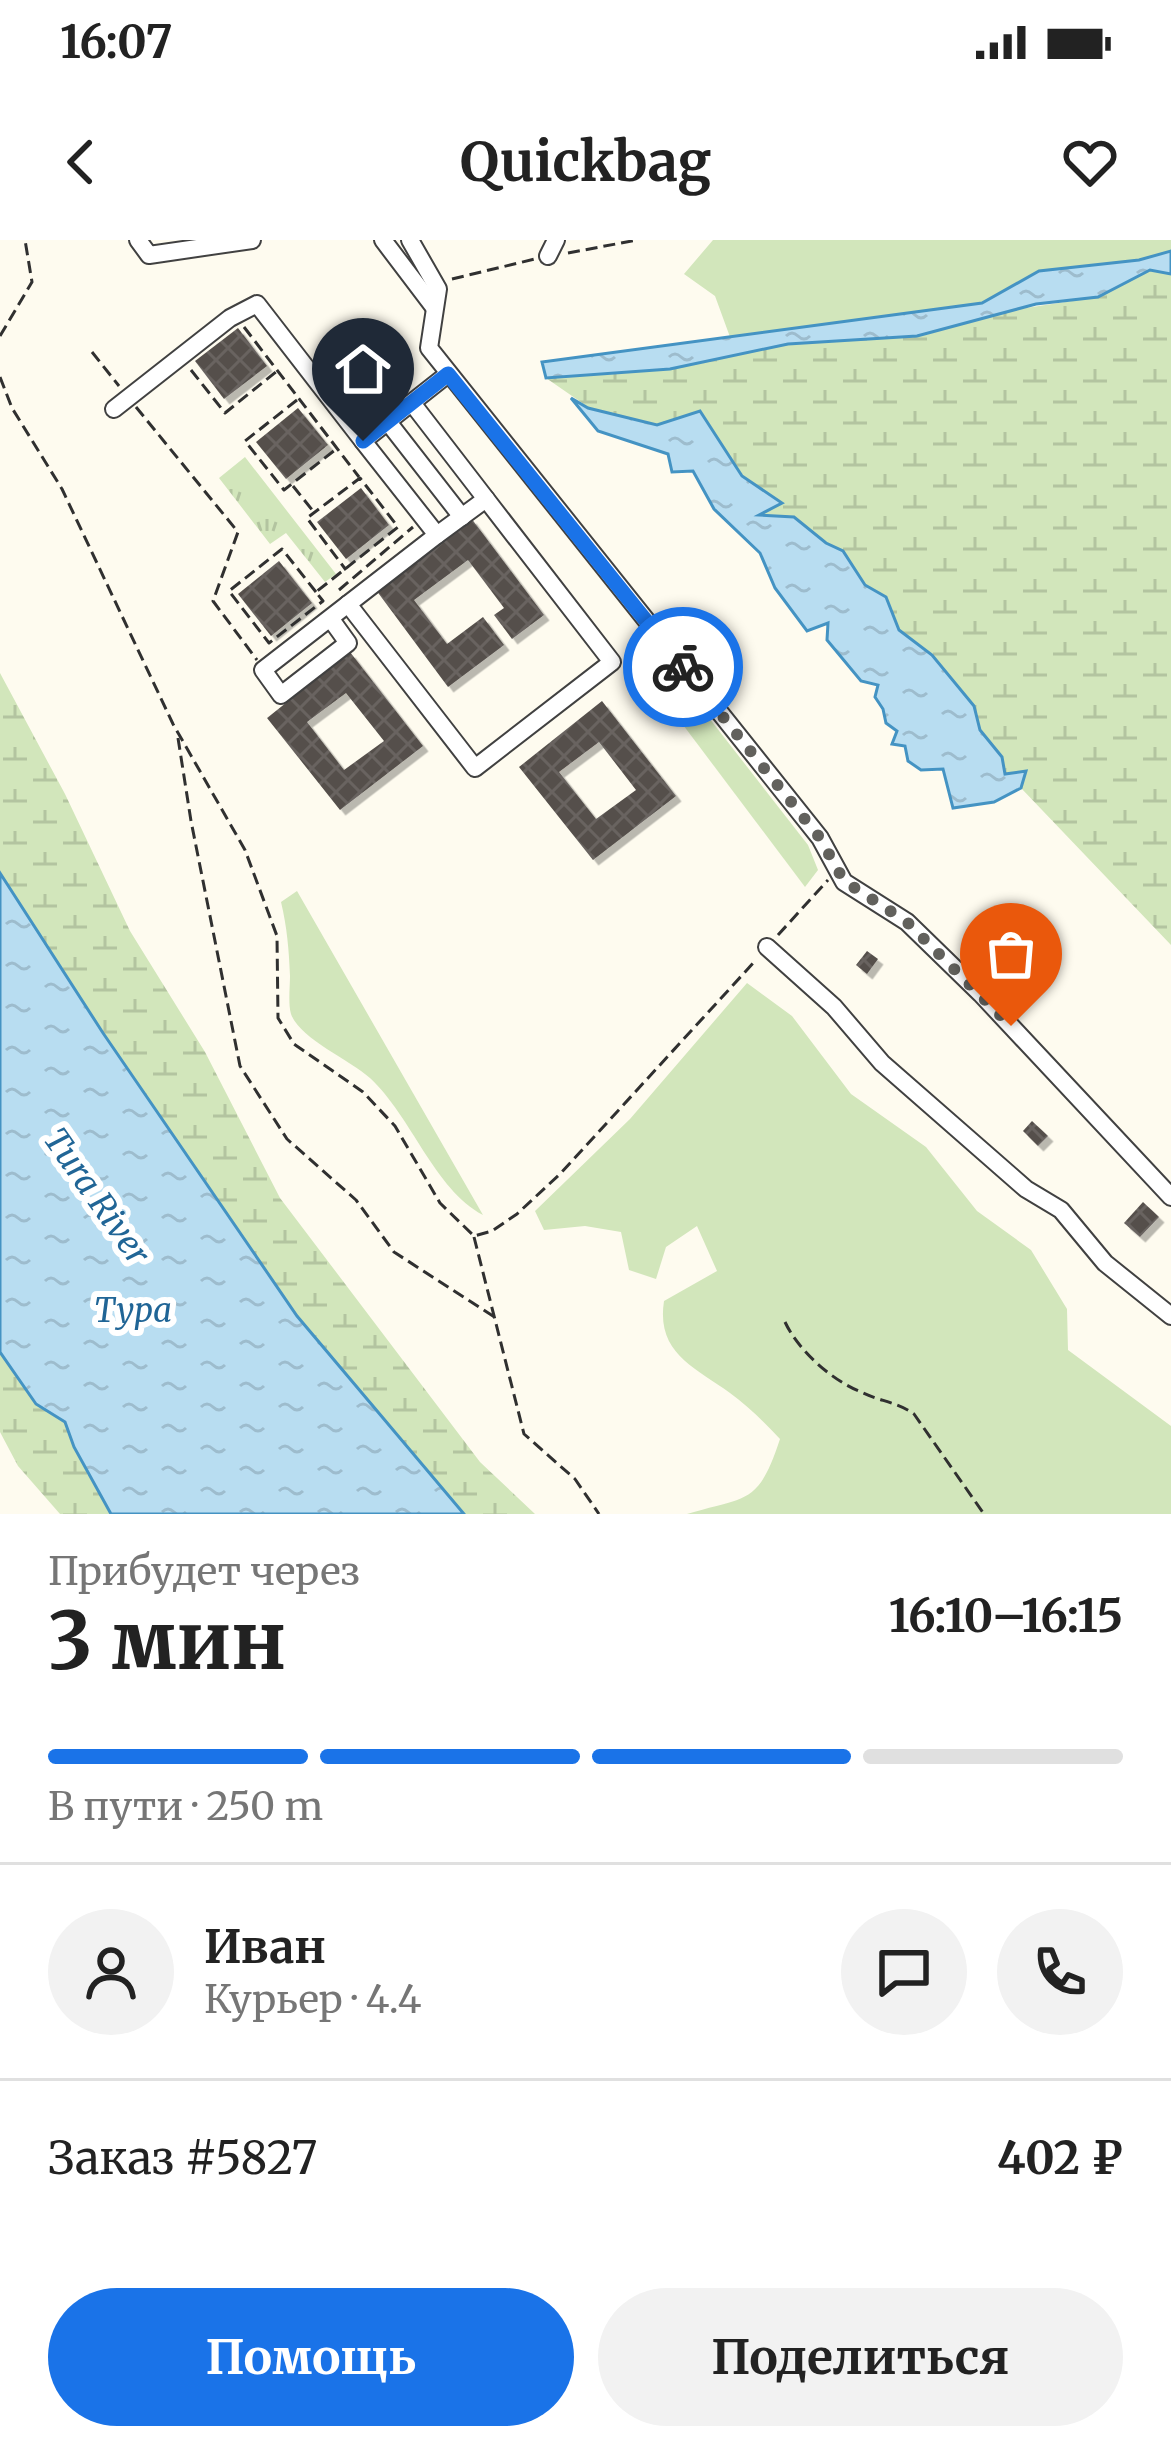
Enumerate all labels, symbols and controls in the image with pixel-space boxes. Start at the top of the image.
text: 16:07 [60,14,172,70]
text: Quickbag [460,128,711,196]
icon: back [48,129,114,195]
icon: heart [1057,129,1123,195]
pin [312,318,414,441]
icon: home [330,336,396,402]
courier [623,607,743,727]
icon: bike [650,634,716,700]
pin [960,903,1062,1026]
icon: bag [978,921,1044,987]
water label: Tura River [35,1120,159,1273]
water label: Тура [94,1290,172,1331]
text: Прибудет через [48,1547,360,1596]
text: 16:10–16:15 [889,1588,1123,1644]
text: 3 мин [48,1592,286,1690]
text: В пути · 250 m [48,1782,323,1831]
button: person [48,1909,174,2035]
button: chat [841,1909,967,2035]
button: phone [997,1909,1123,2035]
text: Иван [204,1919,326,1975]
text: Курьер · 4.4 [204,1975,422,2024]
text: Заказ #5827 [48,2130,317,2186]
text: 402 ₽ [997,2130,1123,2186]
button: Помощь [48,2288,574,2426]
button: Поделиться [598,2288,1123,2426]

